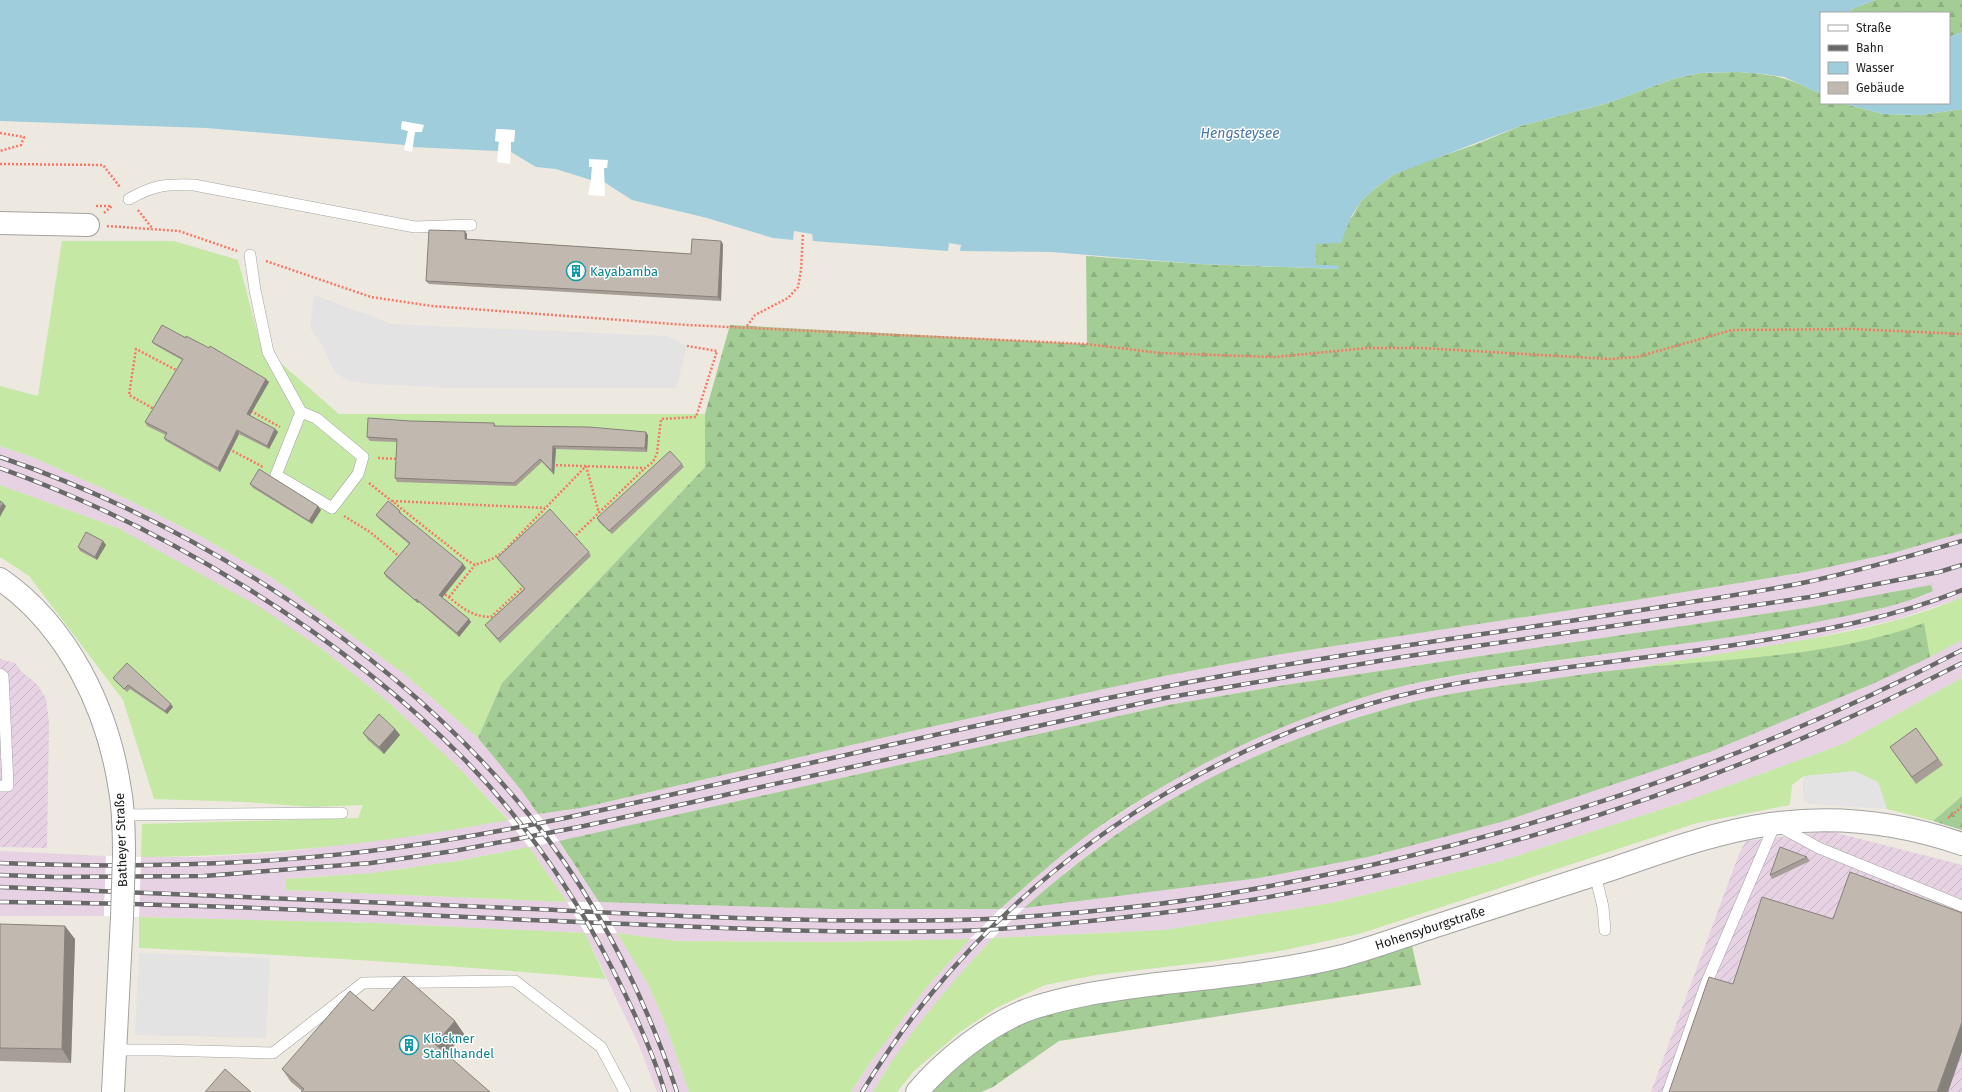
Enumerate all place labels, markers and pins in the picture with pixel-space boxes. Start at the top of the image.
building icon: Kayabamba [565,260,587,282]
place label: Kayabamba [590,264,658,279]
place label: Klöckner Stahlhandel [423,1031,494,1061]
building icon: Klöckner Stahlhandel [398,1034,420,1056]

